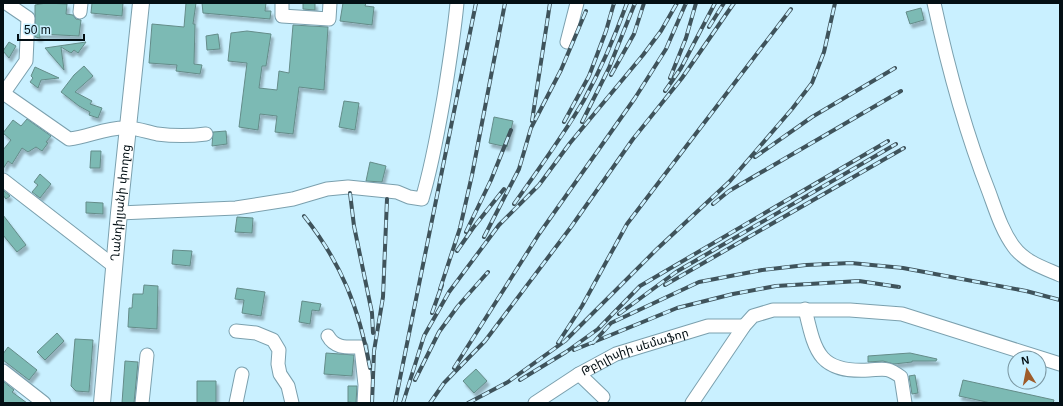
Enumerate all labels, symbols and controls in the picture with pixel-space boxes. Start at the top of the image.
scale bar [18,16,84,42]
text: 50 m [24,23,51,37]
street label: Ղանդիլյանի փողոց [108,144,133,262]
street label: Թբիլիսիի սեմաֆոր [578,325,690,379]
north arrow [1007,350,1047,390]
text: N [1020,354,1030,367]

